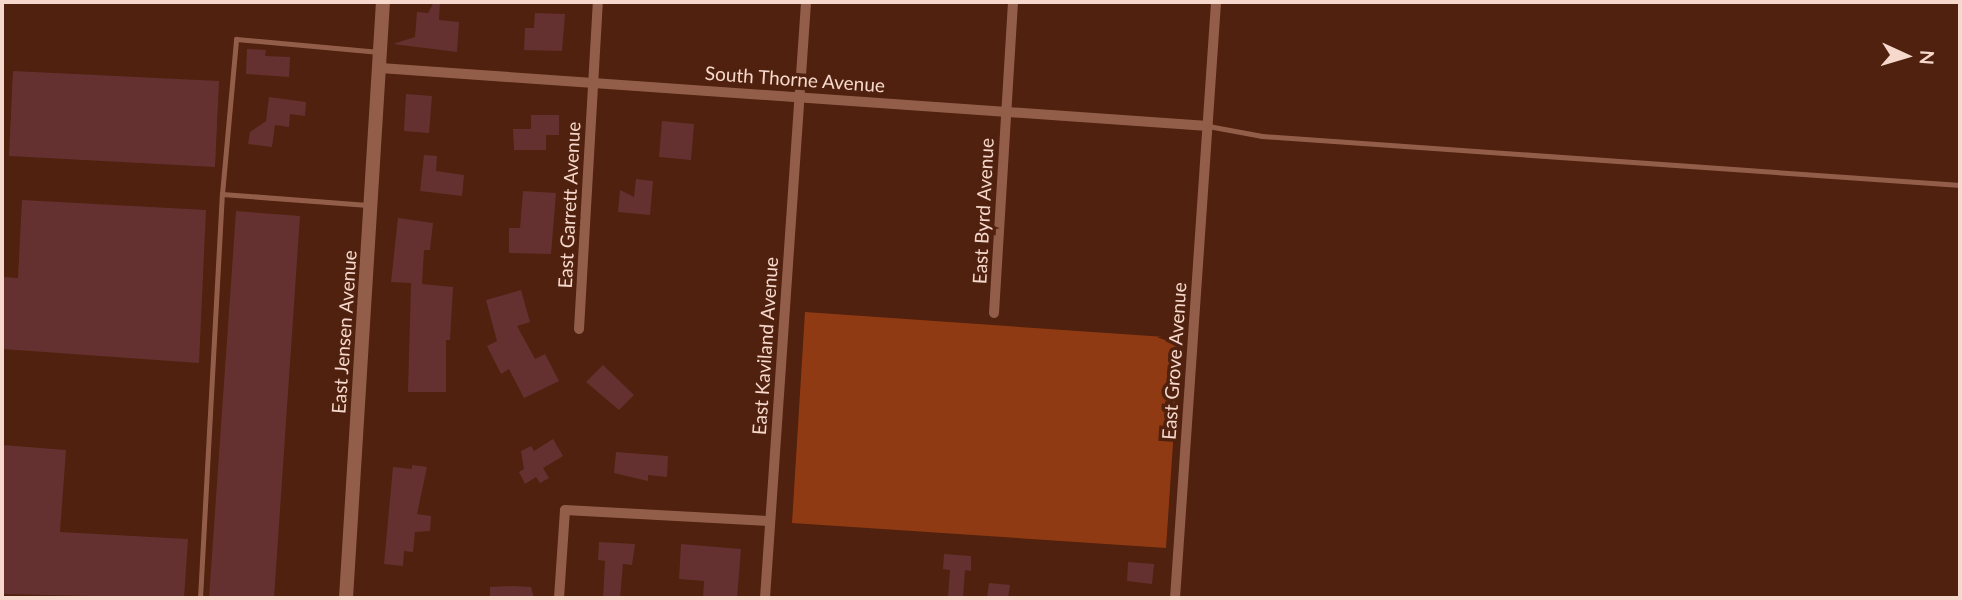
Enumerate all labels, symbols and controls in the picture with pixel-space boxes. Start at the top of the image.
north arrow [1871,21,1941,91]
text: N [1915,49,1939,66]
street label: South Thorne Avenue [704,61,886,97]
street label: East Garrett Avenue [553,121,585,289]
street label: East Byrd Avenue [968,137,998,285]
street label: East Jensen Avenue [327,249,361,415]
street label: East Kaviland Avenue [747,256,783,436]
street label: East Grove Avenue [1157,281,1191,441]

